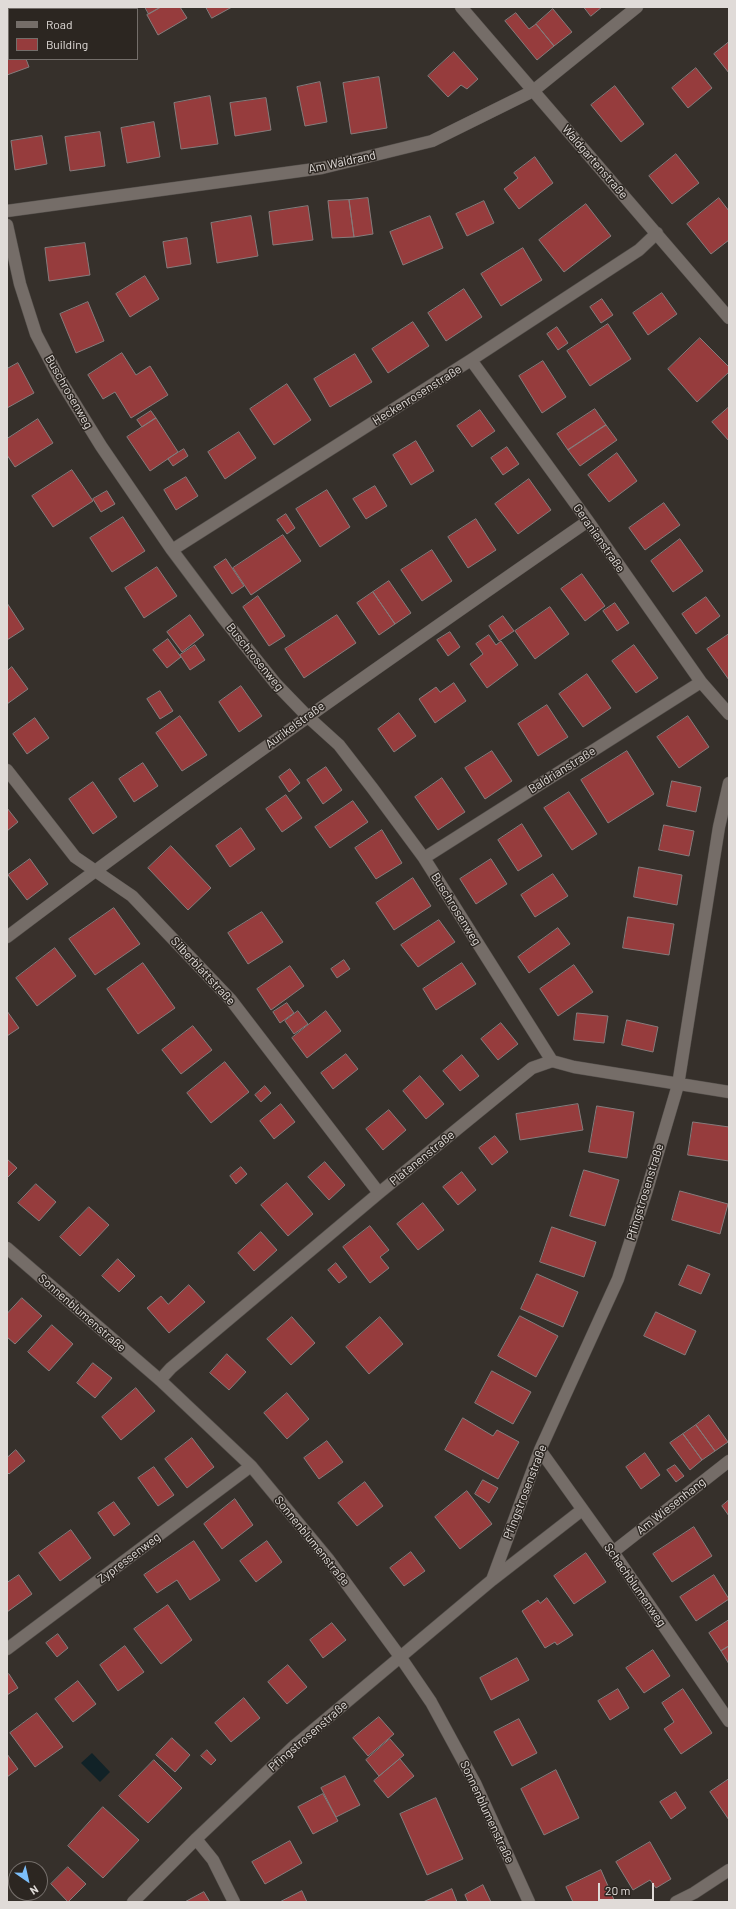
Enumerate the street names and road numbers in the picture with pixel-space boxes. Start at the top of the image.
street label: Waldgartenstraße [559,122,631,202]
street label: Am Waldrand [307,148,377,176]
street label: Buschrosenweg [42,352,96,432]
street label: Heckenrosenstraße [370,362,464,428]
street label: Geranienstraße [570,501,628,575]
street label: Buschrosenweg [223,620,287,694]
street label: Aurikelstraße [263,699,327,751]
street label: Baldrianstraße [526,744,598,796]
street label: Buschrosenweg [428,870,484,948]
street label: Silberblattstraße [168,934,238,1008]
street label: Platanenstraße [387,1127,457,1189]
street label: Pfingstrosenstraße [623,1142,667,1242]
street label: Sonnenblumenstraße [35,1271,129,1355]
street label: Pfingstrosenstraße [500,1442,550,1542]
street label: Am Wiesenhang [634,1475,708,1537]
street label: Sonnenblumenstraße [271,1493,353,1589]
street label: Zypressenweg [95,1530,163,1586]
street label: Schachblumenweg [601,1541,669,1629]
street label: Pfingstrosenstraße [265,1698,351,1774]
street label: Sonnenblumenstraße [457,1758,517,1866]

